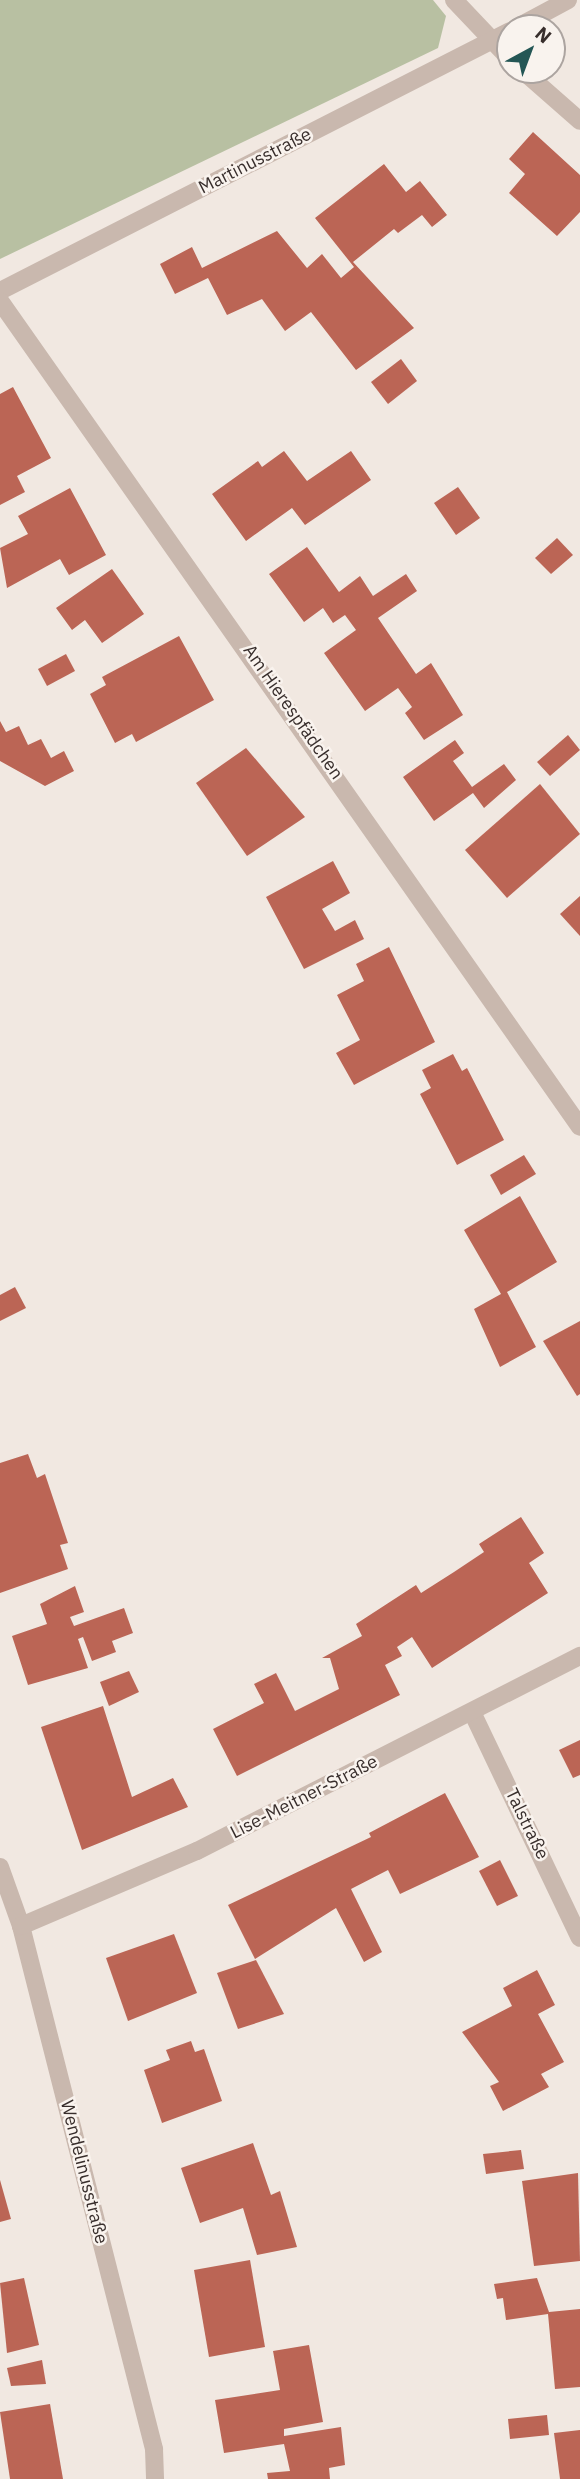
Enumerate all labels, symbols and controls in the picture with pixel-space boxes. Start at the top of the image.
north arrow [496,14,566,84]
text: N [530,21,557,48]
street label: Martinusstraße [195,123,315,199]
street label: Am Hierespfädchen [238,641,348,783]
street label: Lise-Meitner-Straße [227,1751,381,1843]
street label: Talstraße [501,1785,553,1863]
street label: Wendelinusstraße [56,2098,112,2246]

